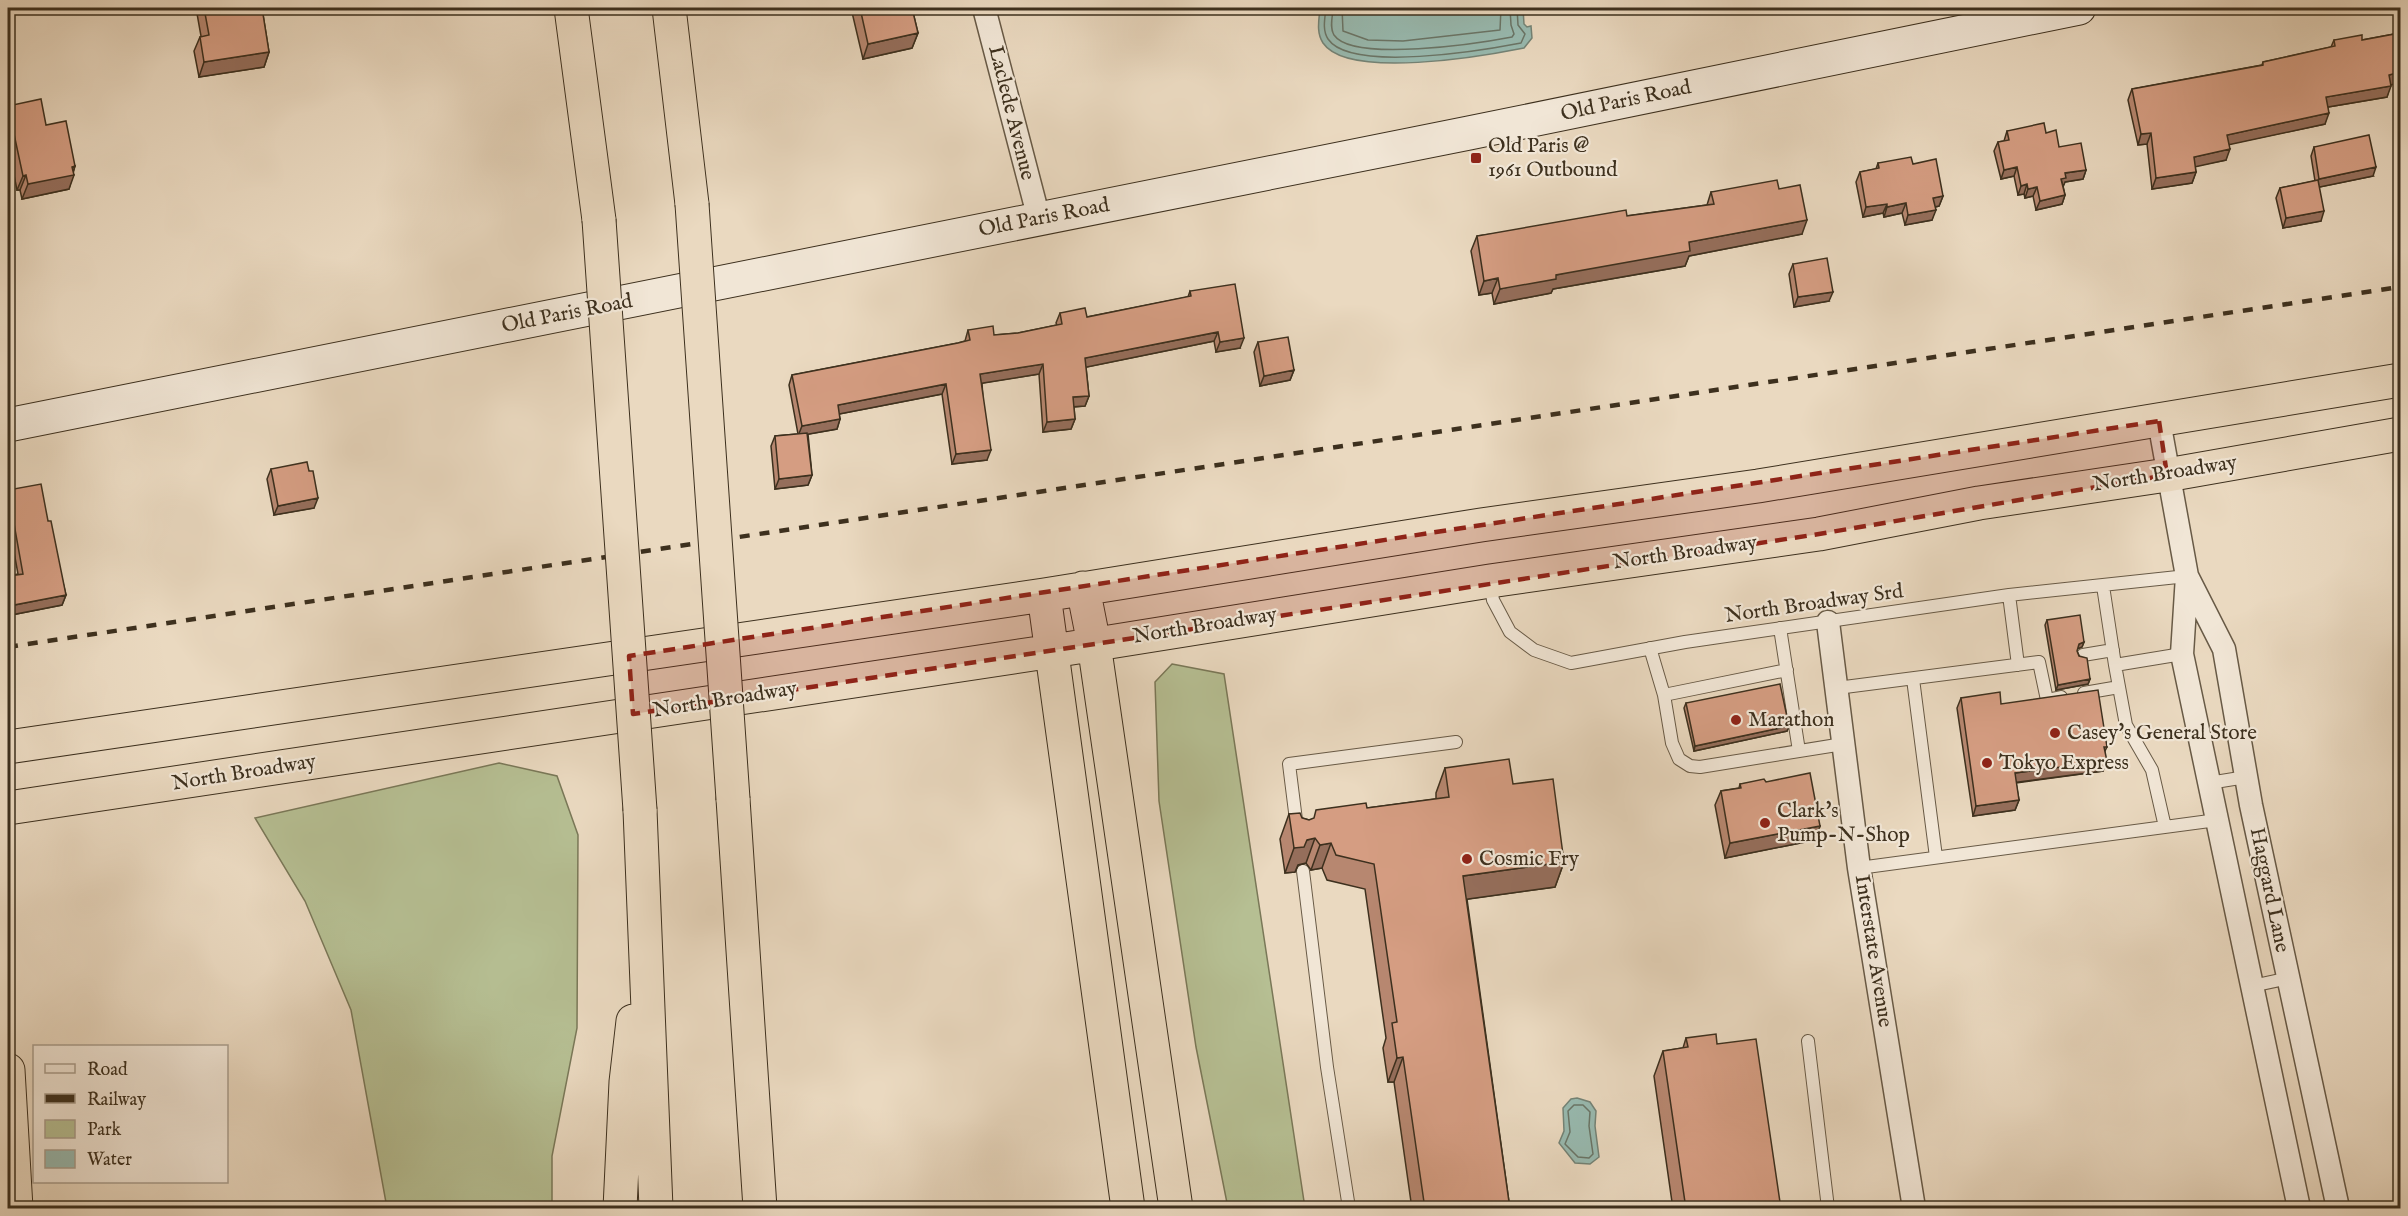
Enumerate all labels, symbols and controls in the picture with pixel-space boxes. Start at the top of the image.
street label: Laclede Avenue [981,43,1041,184]
street label: Old Paris Road [1558,74,1694,128]
place label: Old Paris @ 1961 Outbound [1488,133,1618,184]
marker: Old Paris @ 1961 Outbound [1469,151,1483,165]
street label: Old Paris Road [976,192,1112,244]
street label: Old Paris Road [499,288,635,340]
street label: North Broadway [2091,449,2240,499]
street label: North Broadway [1611,529,1760,576]
street label: North Broadway Srd [1723,578,1906,630]
street label: North Broadway [1131,601,1280,651]
street label: North Broadway [651,675,800,725]
place label: Marathon [1748,707,1834,734]
marker: Marathon [1729,713,1743,727]
place label: Casey's General Store [2067,720,2257,747]
marker: Casey's General Store [2048,726,2062,740]
street label: North Broadway [170,748,319,798]
place label: Tokyo Express [1999,750,2129,777]
marker: Tokyo Express [1980,756,1994,770]
place label: Clark's Pump-N-Shop [1777,798,1910,849]
marker: Clark's Pump-N-Shop [1758,816,1772,830]
street label: Haggard Lane [2243,825,2296,955]
place label: Cosmic Fry [1479,846,1580,873]
marker: Cosmic Fry [1460,852,1474,866]
street label: Interstate Avenue [1848,873,1898,1030]
legend [33,1045,228,1183]
text: Road [87,1059,128,1082]
text: Railway [87,1089,146,1112]
text: Park [87,1119,122,1142]
text: Water [87,1149,132,1172]

